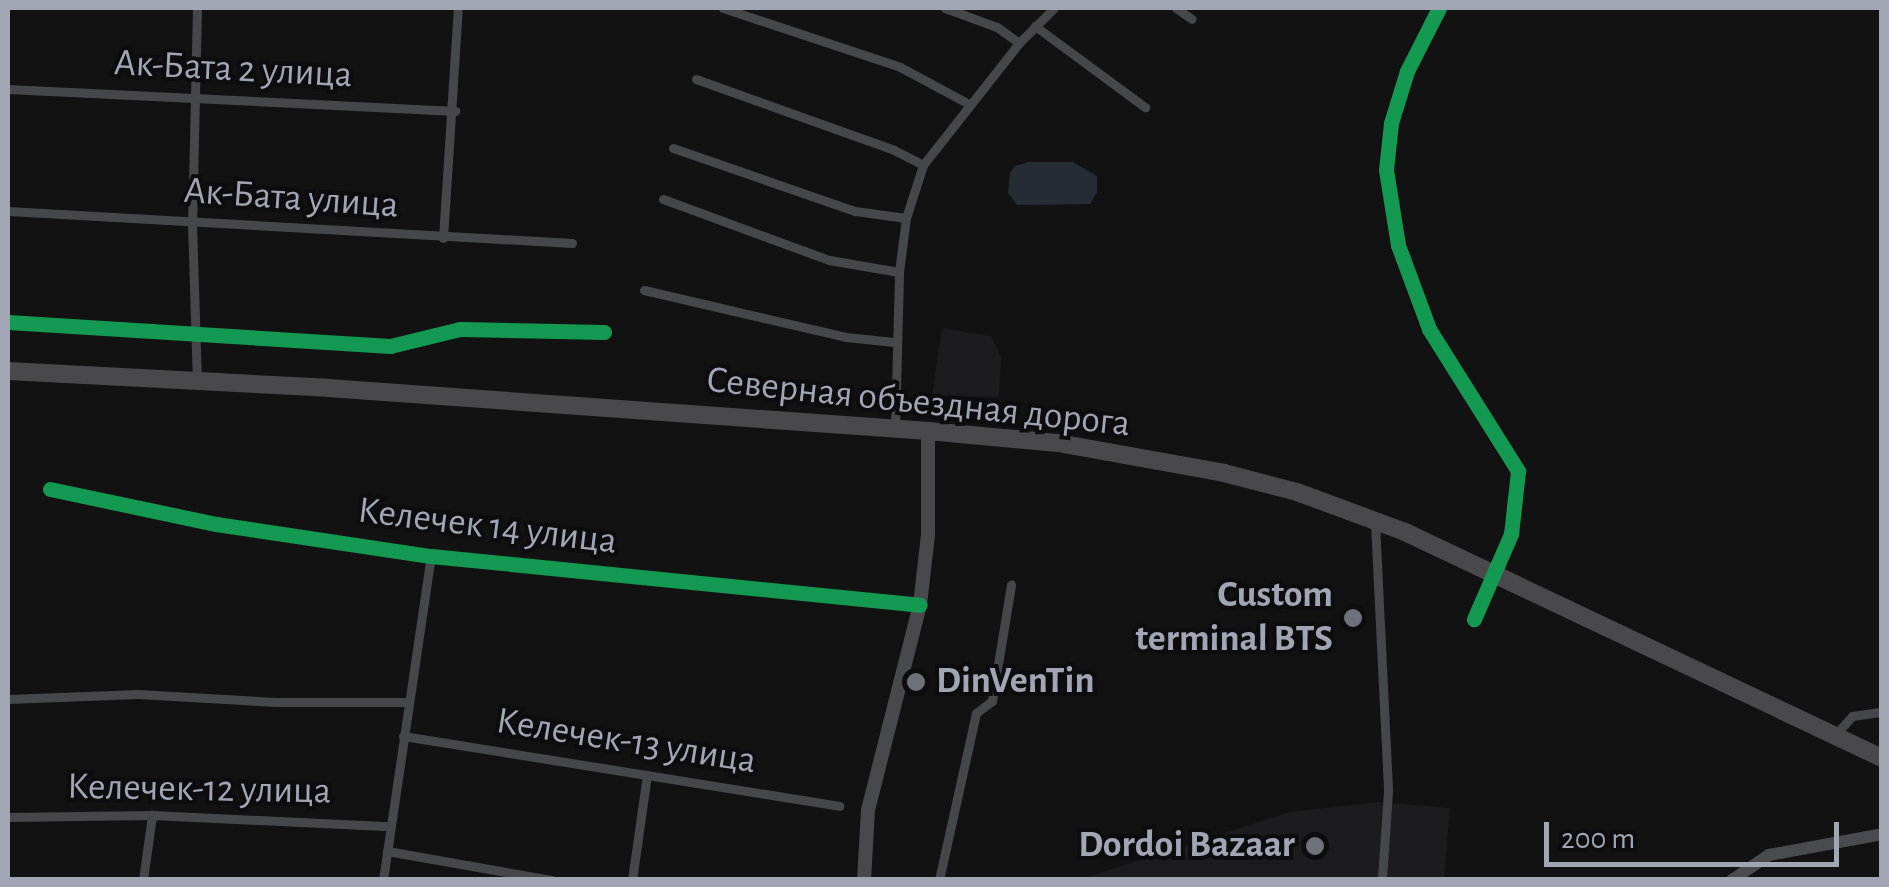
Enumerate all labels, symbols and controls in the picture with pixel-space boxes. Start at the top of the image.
street label: Ак-Бата 2 улица [113,41,353,99]
street label: Ак-Бата улица [182,169,400,229]
street label: Северная объездная дорога [704,358,1132,448]
street label: Келечек 14 улица [355,488,619,566]
place label: Custom terminal BTS [1135,573,1333,662]
marker: Custom terminal BTS [1342,607,1364,629]
place label: DinVenTin [936,659,1095,705]
marker: DinVenTin [905,671,927,693]
street label: Келечек-13 улица [493,699,759,785]
street label: Келечек-12 улица [67,765,331,815]
scale bar [1549,802,1844,864]
place label: Dordoi Bazaar [1078,823,1295,869]
text: 200 m [1561,824,1635,854]
marker: Dordoi Bazaar [1304,835,1326,857]

